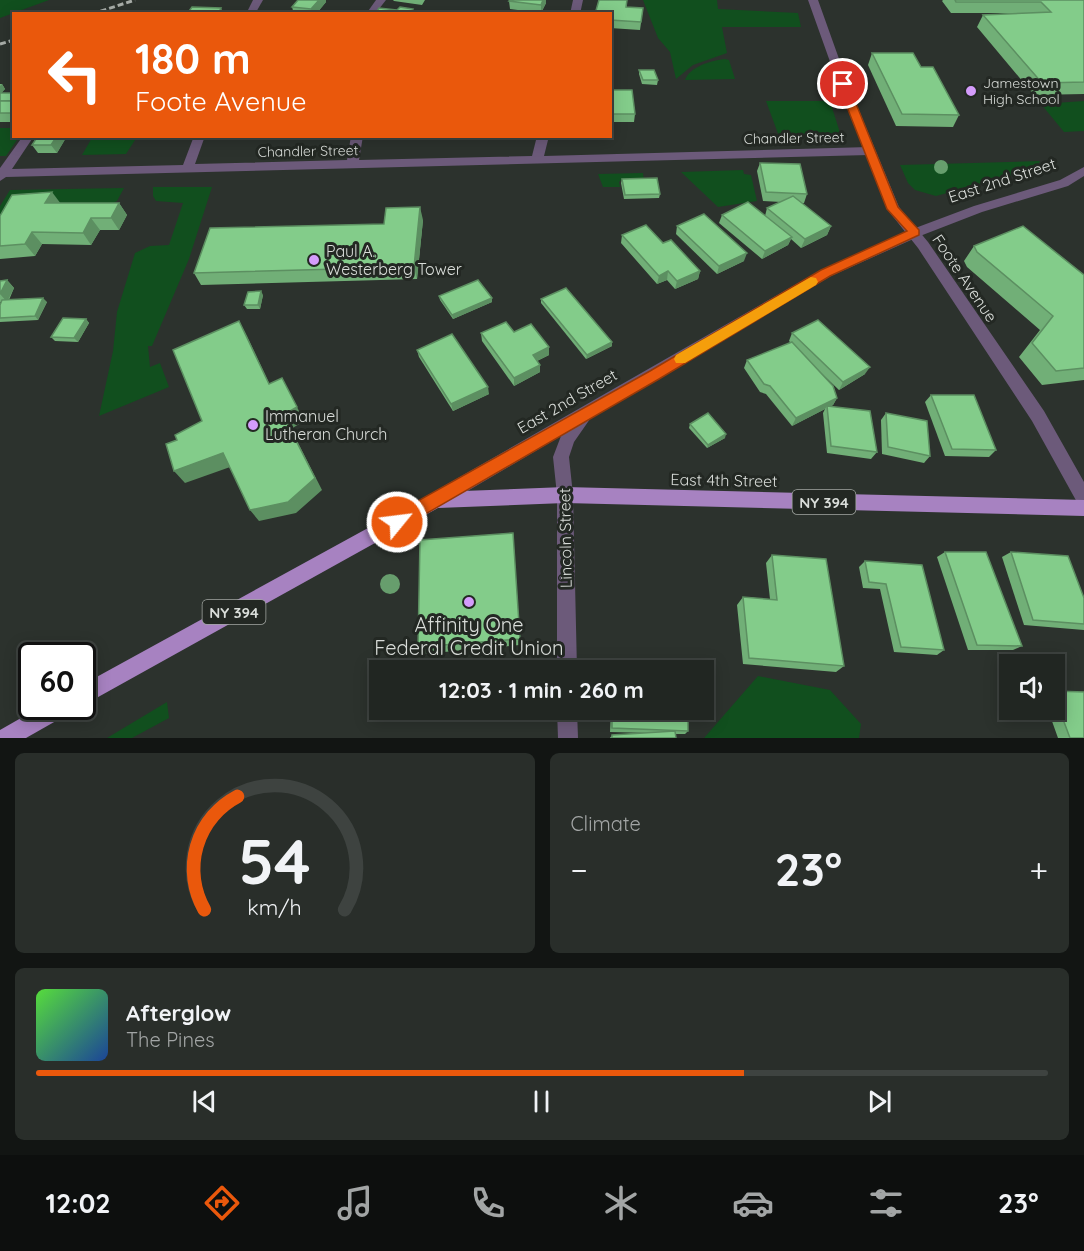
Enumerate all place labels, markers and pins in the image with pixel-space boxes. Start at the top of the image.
pin [817,58,868,109]
place label: Jamestown High School [983,74,1060,108]
marker: Jamestown High School [964,84,978,98]
place label: Paul A. Westerberg Tower [326,241,462,279]
marker: Paul A. Westerberg Tower [307,253,321,267]
place label: Immanuel Lutheran Church [265,406,387,444]
marker: Immanuel Lutheran Church [246,418,260,432]
marker: Affinity One Federal Credit Union [462,595,476,609]
place label: Affinity One Federal Credit Union [374,612,564,660]

